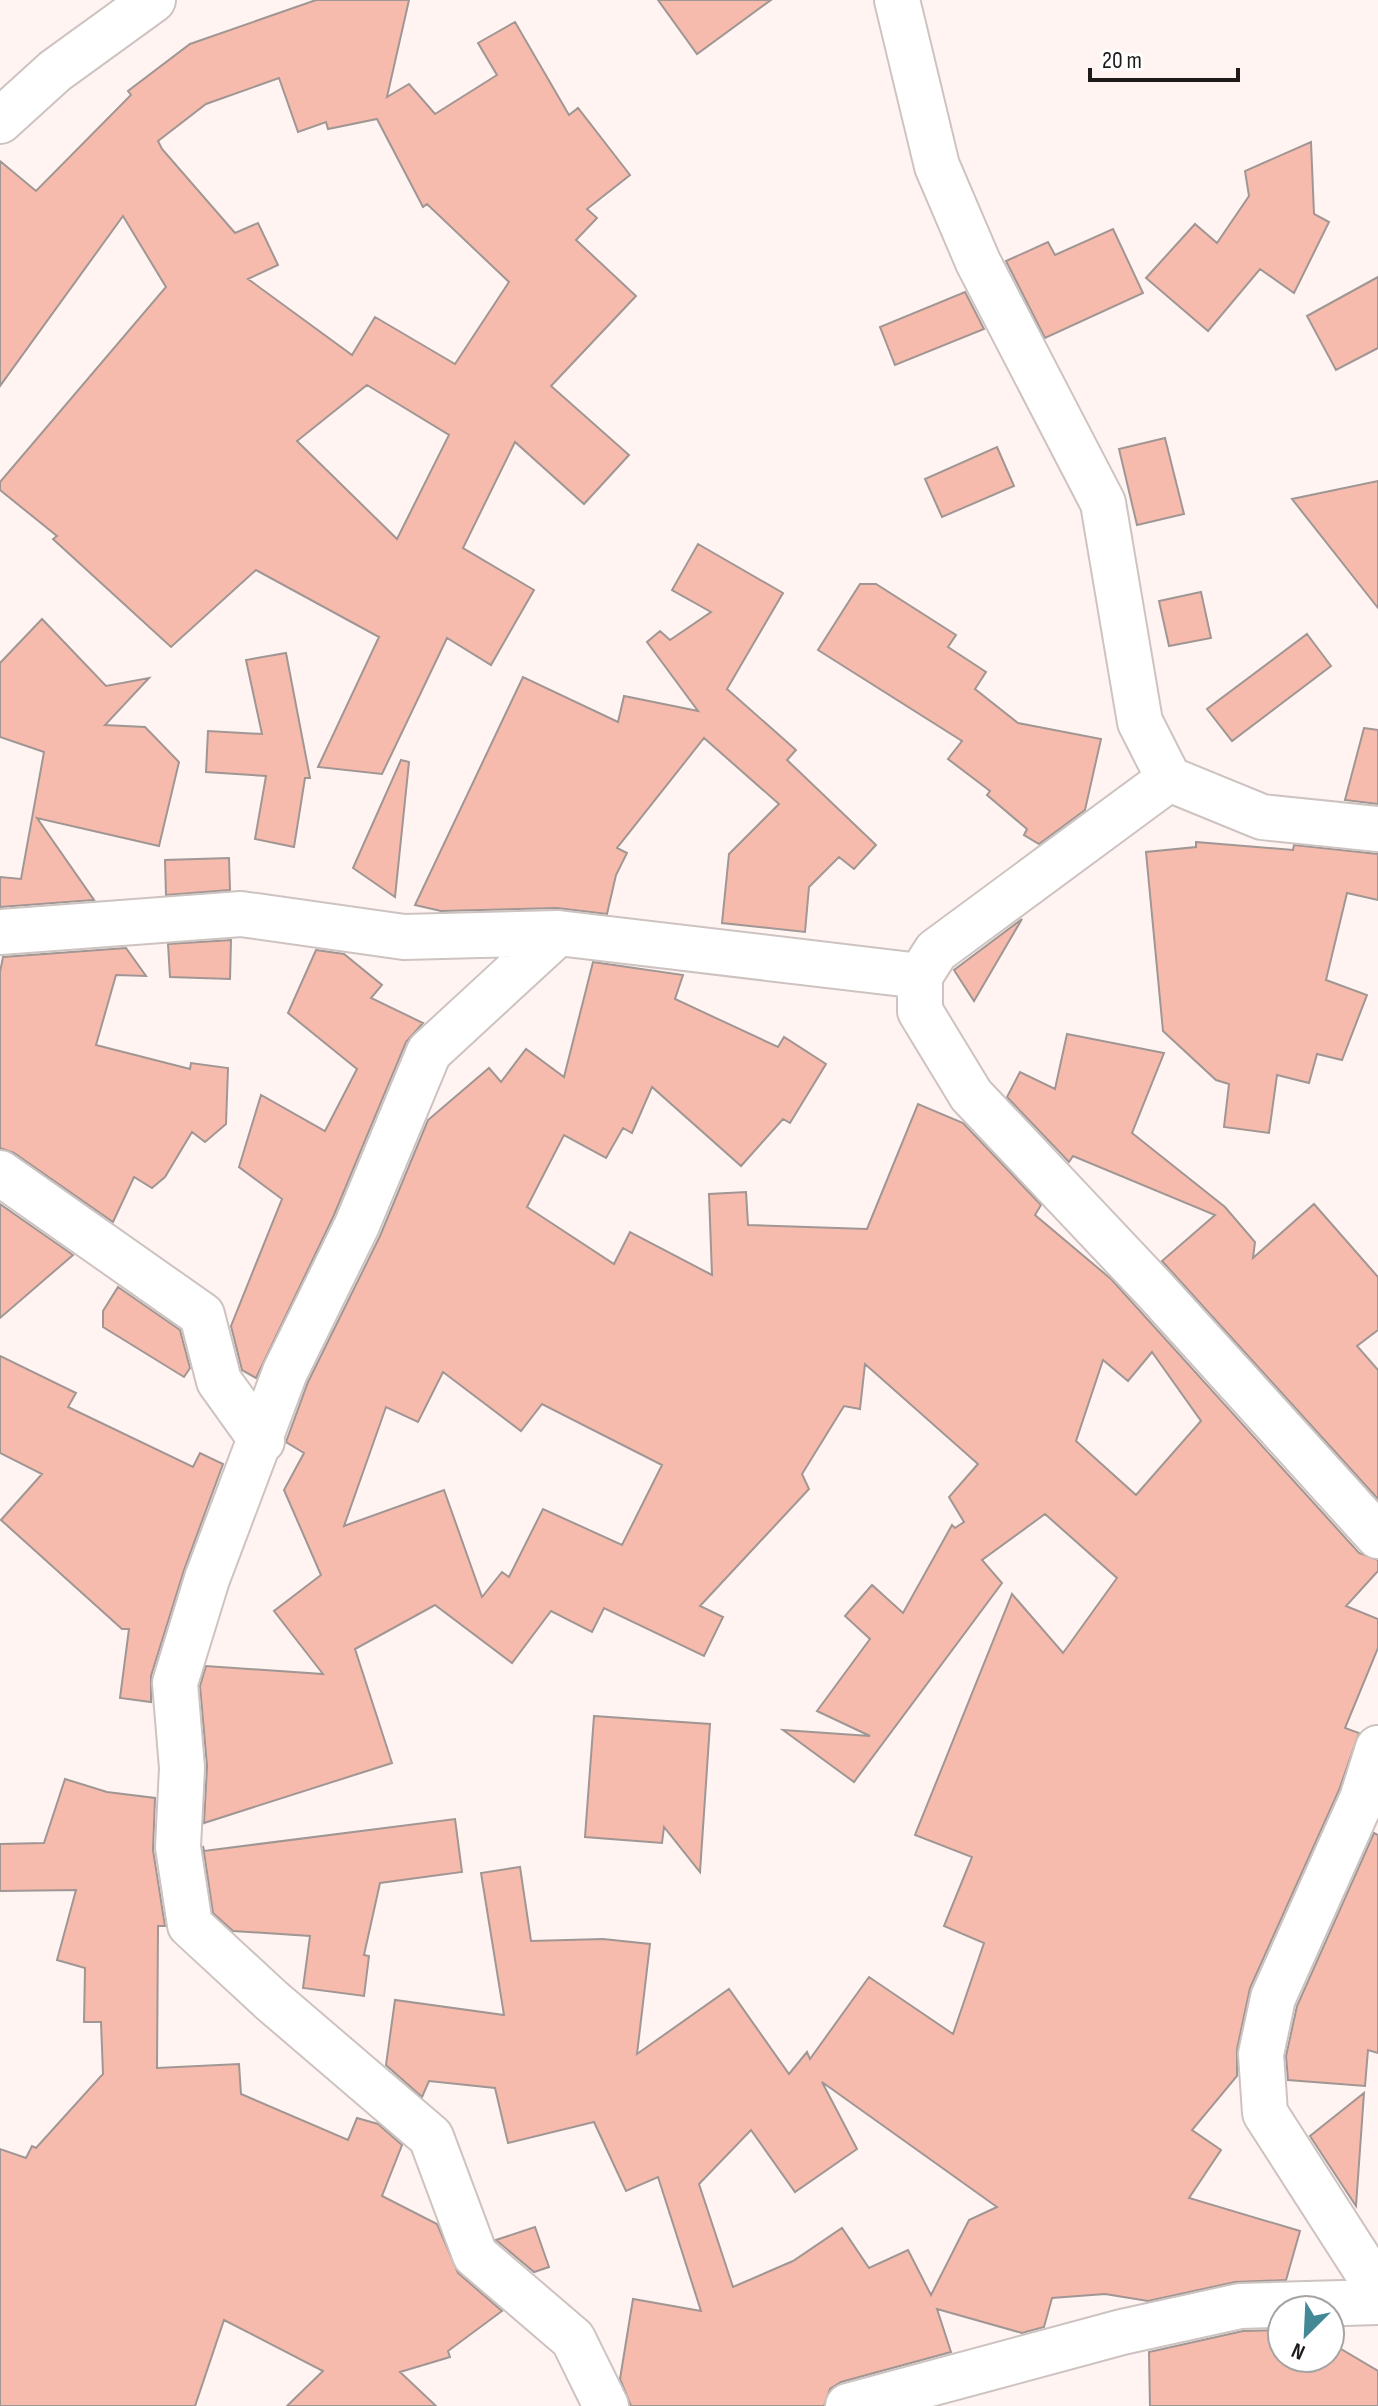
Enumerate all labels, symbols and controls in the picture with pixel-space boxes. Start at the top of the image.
scale bar [1090,32,1238,82]
text: 20 m [1102,46,1142,75]
north arrow [1266,2294,1346,2374]
text: N [1288,2336,1309,2366]

